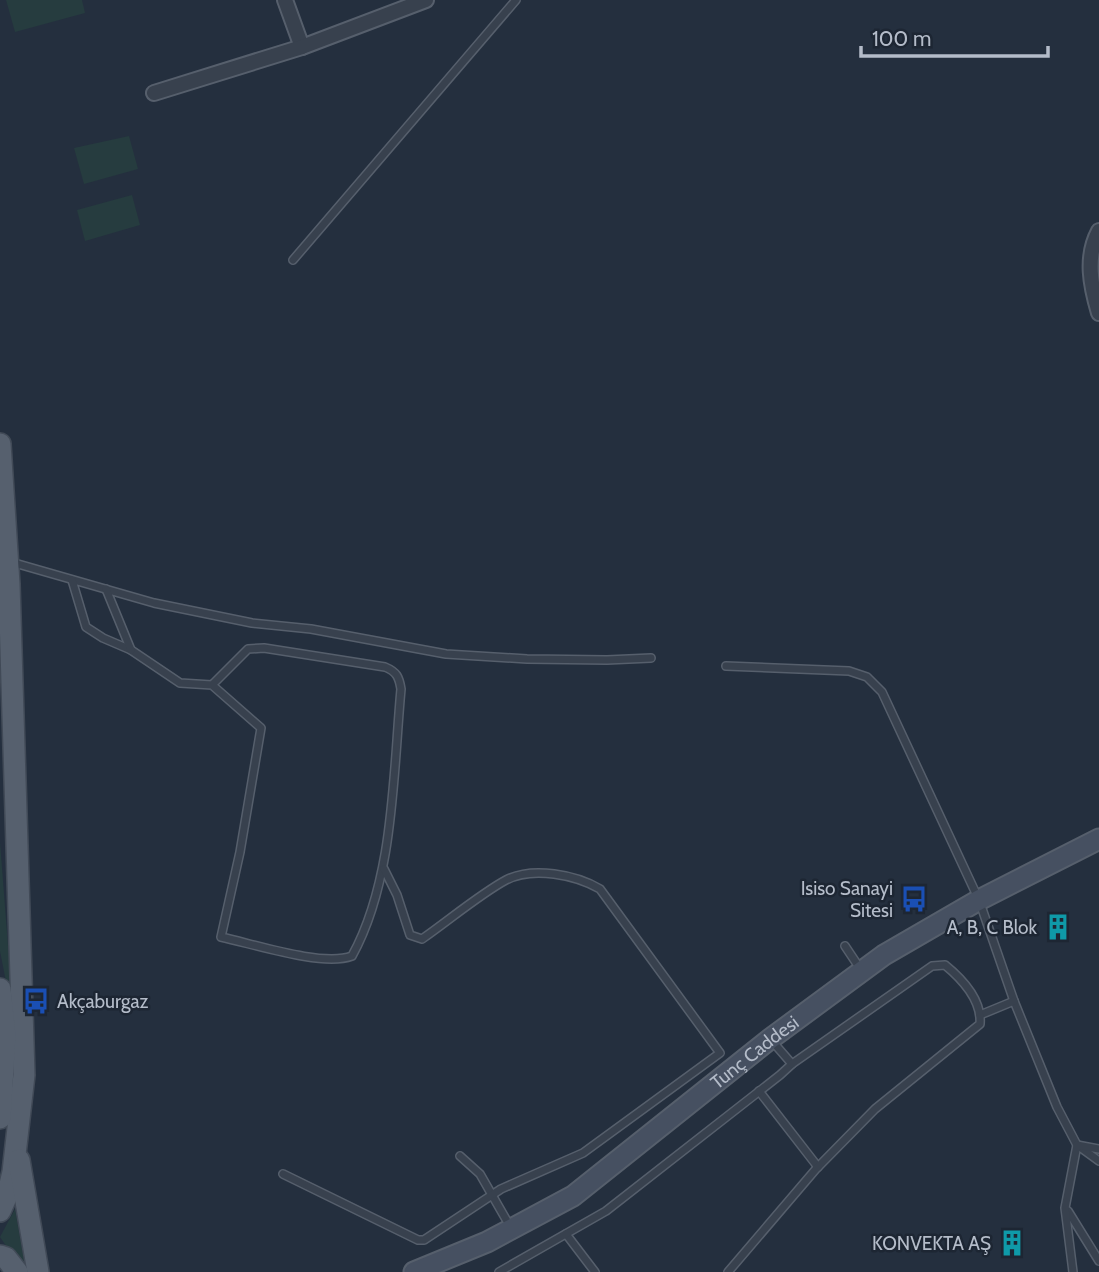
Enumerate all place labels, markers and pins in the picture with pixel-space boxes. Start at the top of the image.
place label: Isiso Sanayi Sitesi [801,877,893,922]
bus stop icon: Isiso Sanayi Sitesi [899,884,929,914]
building icon: A, B, C Blok [1043,912,1073,942]
place label: A, B, C Blok [947,916,1037,939]
bus stop icon: Akçaburgaz [21,986,51,1016]
place label: Akçaburgaz [57,990,149,1013]
building icon: KONVEKTA AŞ [997,1228,1027,1258]
place label: KONVEKTA AŞ [872,1232,991,1255]

